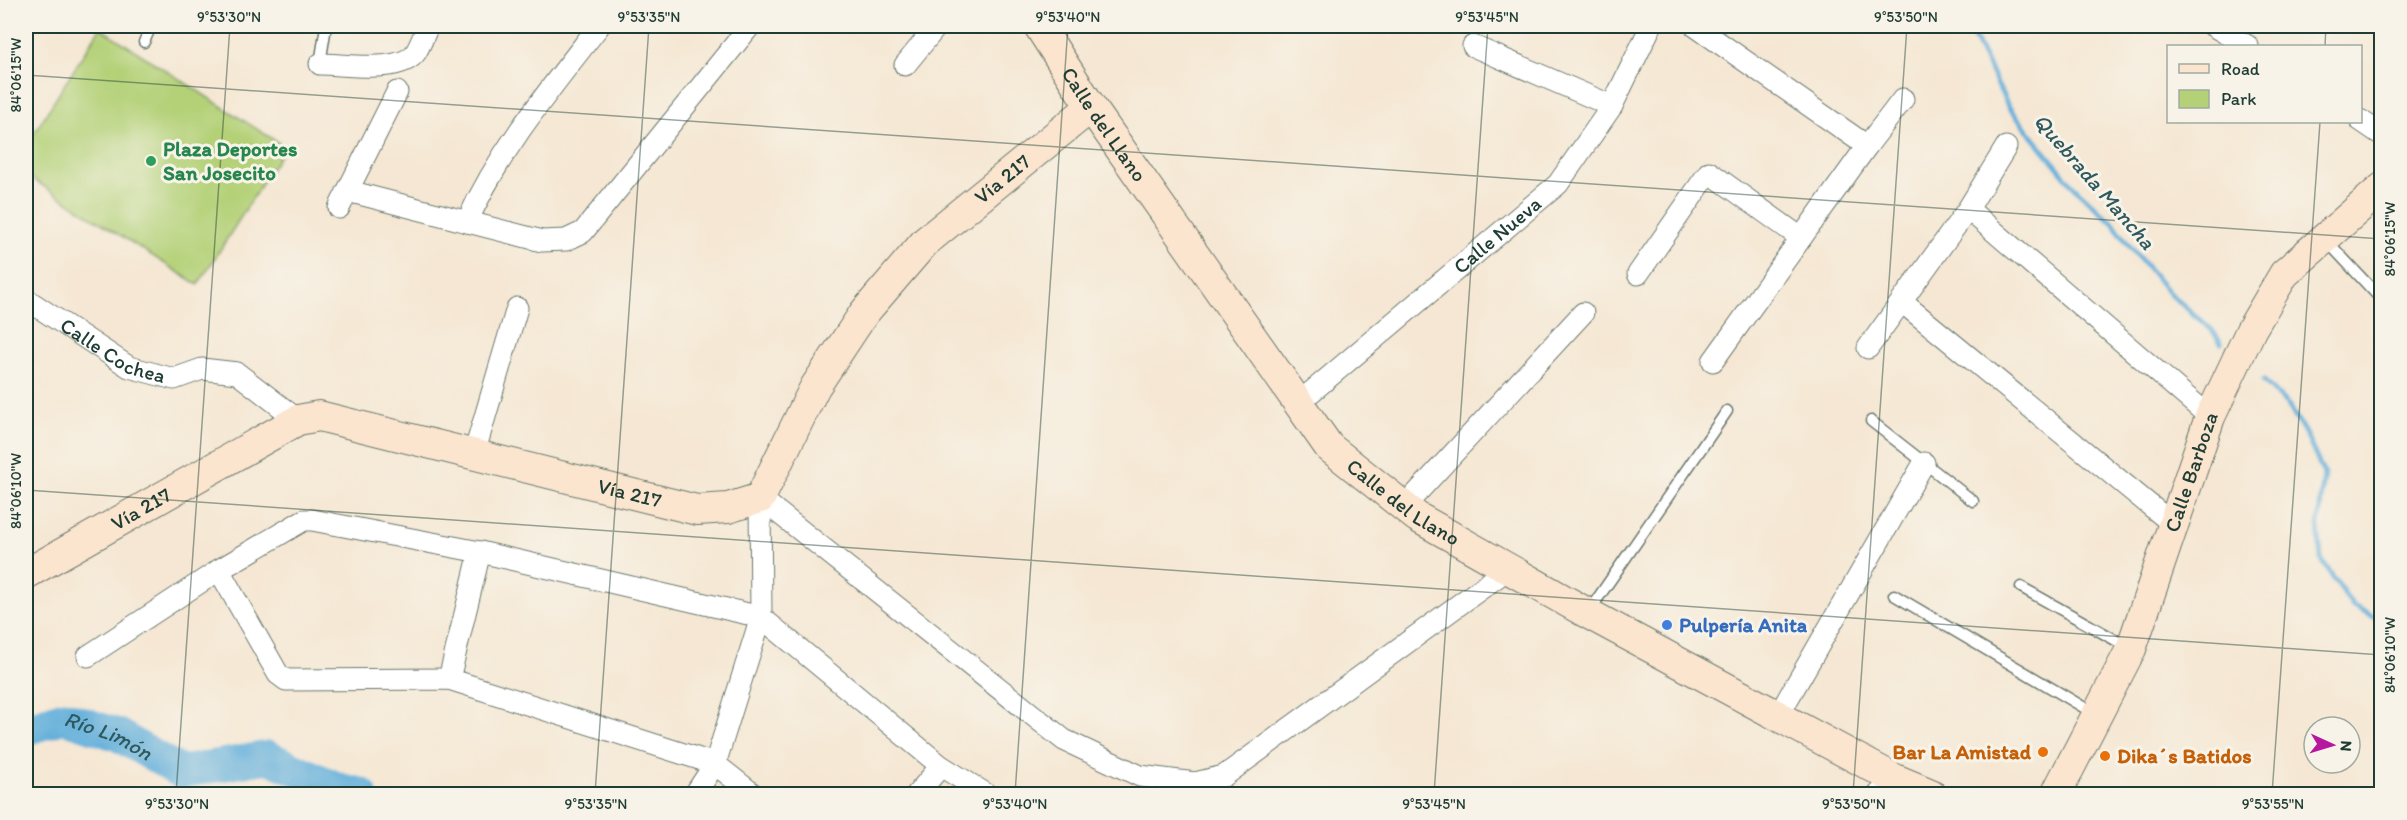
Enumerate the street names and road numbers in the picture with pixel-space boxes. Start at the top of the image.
street label: Calle del Llano [1057,62,1152,186]
street label: Vía 217 [969,149,1035,209]
street label: Calle Nueva [1448,191,1546,279]
street label: Calle Cochea [56,312,168,388]
street label: Calle Barboza [2159,409,2223,535]
street label: Calle del Llano [1342,453,1464,551]
street label: Vía 217 [595,473,664,513]
street label: Vía 217 [106,482,175,535]

